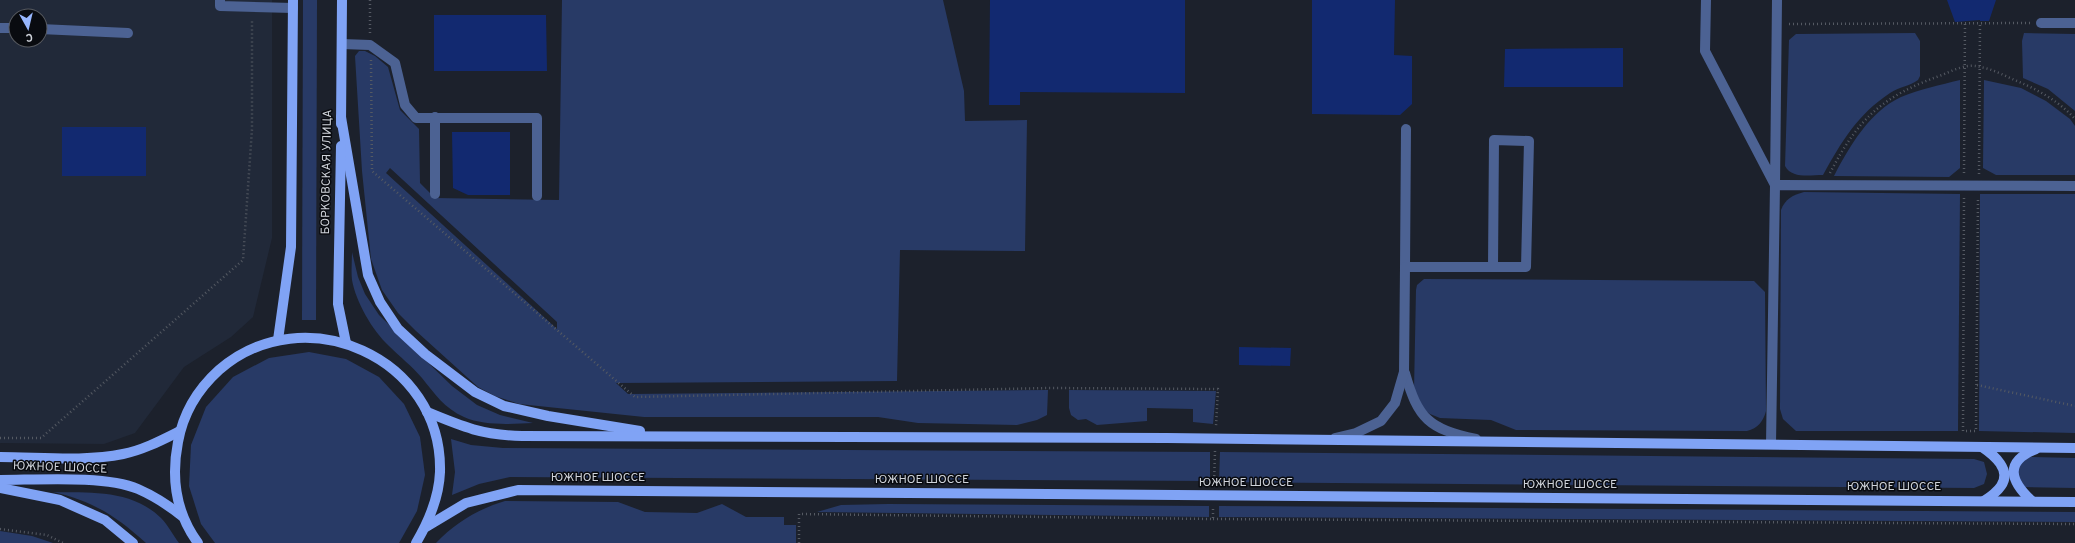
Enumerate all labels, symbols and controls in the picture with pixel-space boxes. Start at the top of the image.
north arrow [8,8,48,48]
text: С [25,29,34,44]
street label: БОРКОВСКАЯ УЛИЦА [318,109,336,235]
street label: ЮЖНОЕ ШОССЕ [13,458,107,478]
street label: ЮЖНОЕ ШОССЕ [551,470,645,486]
street label: ЮЖНОЕ ШОССЕ [875,472,969,488]
street label: ЮЖНОЕ ШОССЕ [1199,475,1293,491]
street label: ЮЖНОЕ ШОССЕ [1523,477,1617,493]
street label: ЮЖНОЕ ШОССЕ [1847,479,1941,495]

